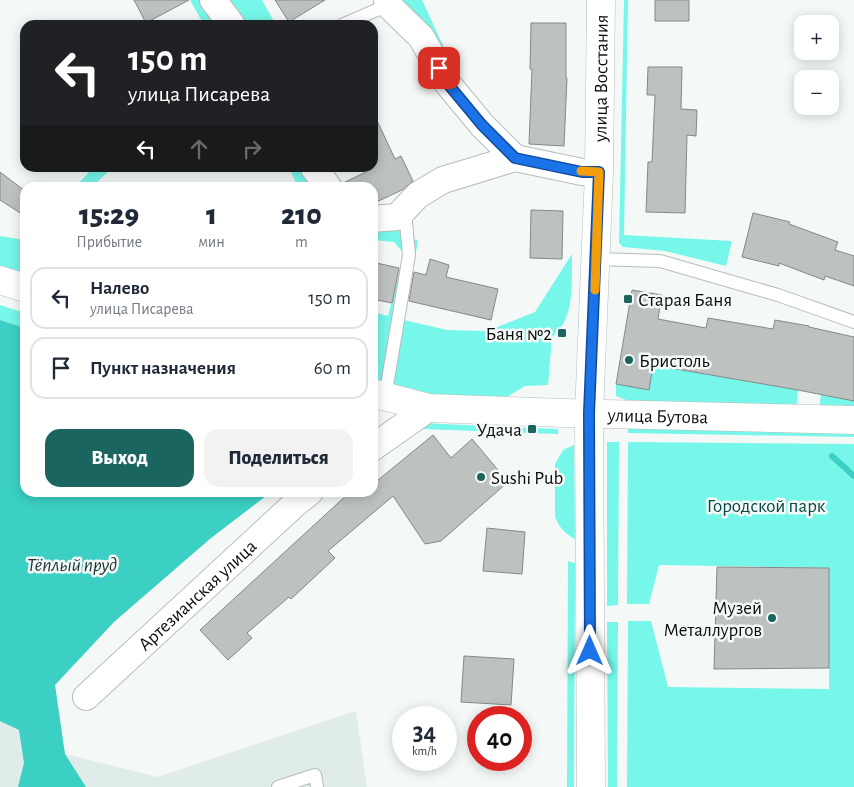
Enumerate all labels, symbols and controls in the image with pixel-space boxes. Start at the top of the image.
street label: улица Восстания [591,14,612,143]
map controls [794,15,839,115]
button: + [794,15,839,60]
icon: left [45,40,110,105]
text: 150 m [128,42,208,77]
pin [418,47,460,89]
icon: arrive [425,54,453,82]
button: − [794,70,839,115]
text: улица Писарева [128,83,270,105]
icon: left [132,135,160,163]
icon: ahead [185,135,213,163]
icon: right [238,135,266,163]
text: 15:29 [79,200,139,230]
text: 1 [206,200,217,230]
text: 210 [281,200,322,230]
text: Прибытие [76,234,142,250]
text: мин [198,234,225,250]
text: m [295,234,308,250]
text: Налево [90,279,149,298]
icon: left [47,284,75,312]
text: 150 m [308,289,351,308]
place label: Старая Баня [638,291,732,310]
marker: Старая Баня [622,293,634,305]
text: улица Писарева [90,301,193,317]
place label: Баня №2 [485,325,552,344]
marker: Баня №2 [556,327,568,339]
place label: Бристоль [639,352,709,371]
icon: arrive [47,354,75,382]
marker: Бристоль [623,354,635,366]
text: Пункт назначения [90,359,236,378]
text: 60 m [314,359,351,378]
street label: улица Бутова [606,406,709,427]
place label: Удача [477,421,522,440]
marker: Удача [526,423,538,435]
button: Выход [45,429,194,487]
button: Поделиться [204,429,353,487]
place label: Sushi Pub [491,469,563,488]
marker: Sushi Pub [475,471,487,483]
park label: Городской парк [707,497,826,516]
street label: Артезианская улица [135,536,261,655]
water label: Тёплый пруд [27,555,117,575]
place label: Музей Металлургов [664,599,762,640]
marker: Музей Металлургов [766,612,778,624]
position arrow [563,624,615,676]
speed limit sign: 40 [467,706,532,771]
text: 34 [413,720,436,745]
text: km/h [412,745,437,757]

